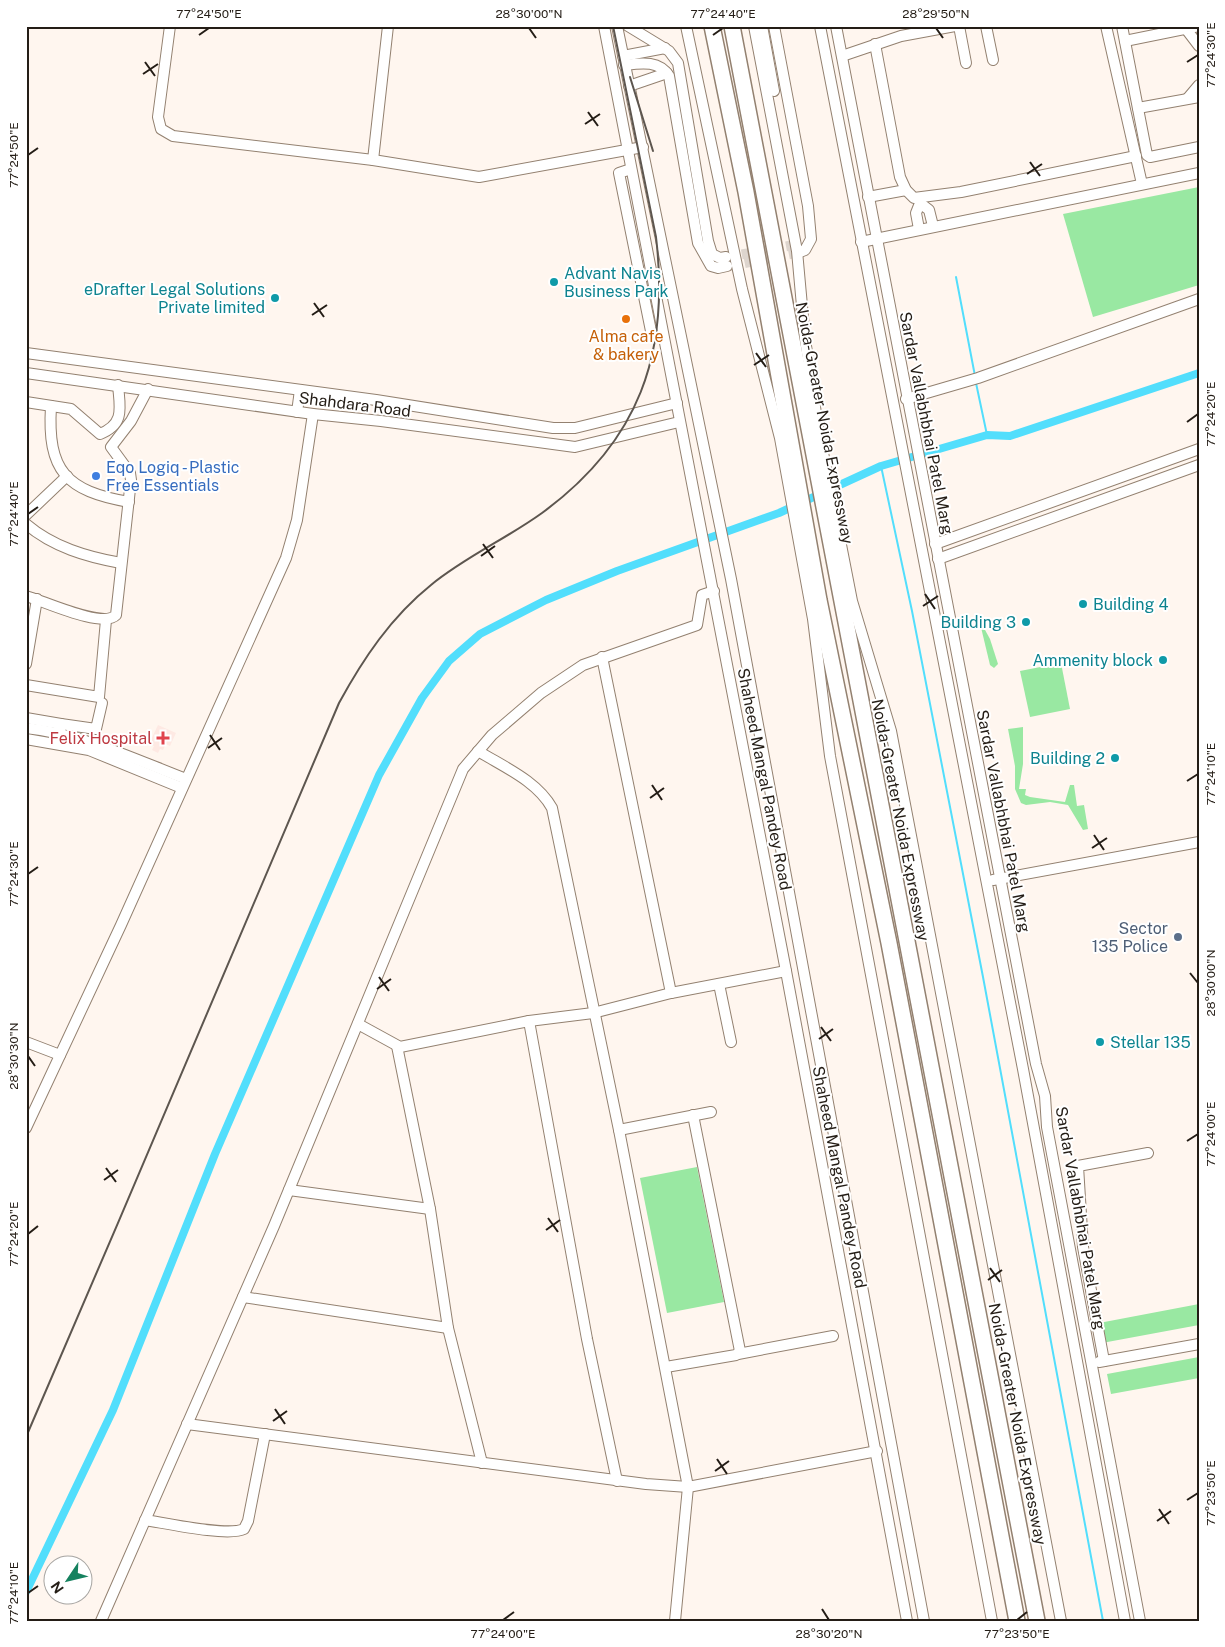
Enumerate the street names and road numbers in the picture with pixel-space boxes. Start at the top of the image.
street label: Noida-Greater Noida Expressway [792,300,857,546]
street label: Sardar Vallabhbhai Patel Marg [896,310,957,536]
street label: Shahdara Road [298,388,412,421]
street label: Shaheed Mangal Pandey Road [734,666,795,892]
street label: Noida-Greater Noida Expressway [868,697,933,943]
street label: Sardar Vallabhbhai Patel Marg [973,708,1034,934]
street label: Shaheed Mangal Pandey Road [809,1064,870,1290]
street label: Sardar Vallabhbhai Patel Marg [1051,1105,1110,1331]
street label: Noida-Greater Noida Expressway [985,1301,1050,1547]

